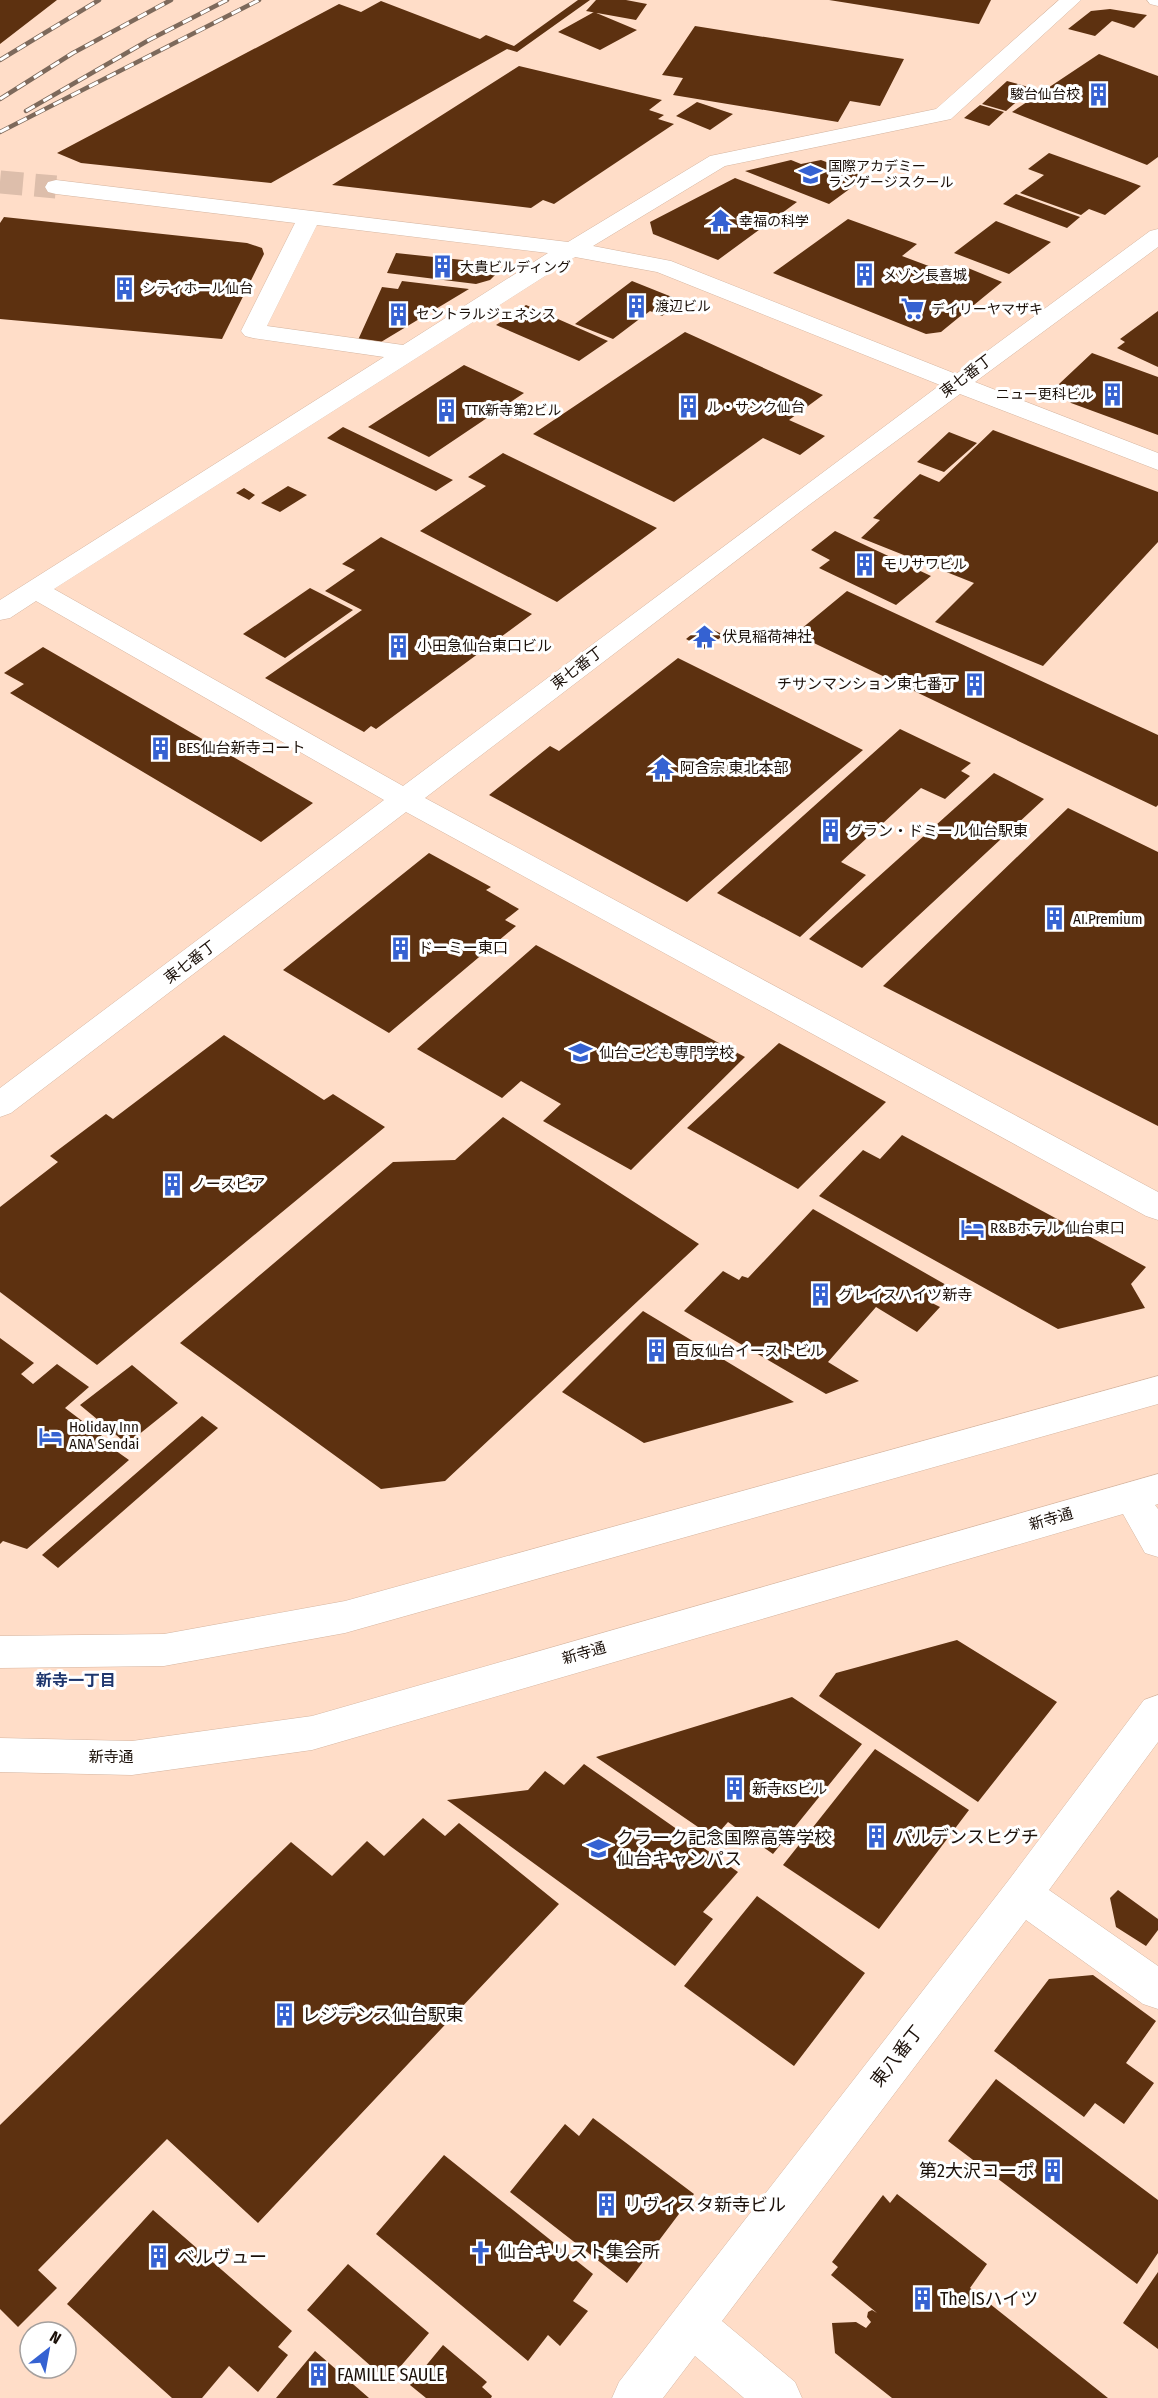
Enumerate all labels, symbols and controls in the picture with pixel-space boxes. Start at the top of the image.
building icon: 駿台仙台校 [1085,81,1111,107]
place label: 駿台仙台校 [1010,86,1080,103]
place label: 国際アカデミー ランゲージスクール [828,158,954,191]
school or university icon: 国際アカデミー ランゲージスクール [797,161,823,187]
temple icon: 幸福の科学 [708,208,734,234]
place label: 幸福の科学 [739,213,809,230]
building icon: 大貴ビルディング [429,254,455,280]
place label: 大貴ビルディング [460,259,571,276]
building icon: メゾン長喜城 [852,262,878,288]
place label: メゾン長喜城 [883,267,967,284]
building icon: シティホール仙台 [111,275,137,301]
place label: シティホール仙台 [142,280,253,297]
building icon: 渡辺ビル [624,293,650,319]
supermarket icon: デイリーヤマザキ [900,296,926,322]
place label: 渡辺ビル [655,298,711,315]
building icon: セントラルジェネシス [385,301,411,327]
place label: デイリーヤマザキ [931,301,1043,318]
place label: セントラルジェネシス [416,306,556,323]
street label: 東七番丁 [937,351,995,401]
building icon: ニュー更科ビル [1099,381,1125,407]
place label: ニュー更科ビル [996,386,1094,403]
building icon: ル・サンク仙台 [676,394,702,420]
building icon: TTK新寺第2ビル [434,397,460,423]
place label: ル・サンク仙台 [707,399,805,416]
place label: TTK新寺第2ビル [465,402,562,419]
building icon: モリサワビル [852,551,878,577]
place label: モリサワビル [883,556,967,573]
temple icon: 伏見稲荷神社 [691,624,717,650]
place label: 伏見稲荷神社 [722,628,812,646]
building icon: 小田急仙台東口ビル [386,633,412,659]
place label: 小田急仙台東口ビル [417,637,552,655]
street label: 東七番丁 [548,643,606,693]
building icon: チサンマンション東七番丁 [962,671,988,697]
place label: チサンマンション東七番丁 [777,675,957,693]
building icon: BES仙台新寺コート [147,735,173,761]
place label: BES仙台新寺コート [178,739,306,757]
temple icon: 阿含宗 東北本部 [649,755,675,781]
place label: 阿含宗 東北本部 [680,759,789,777]
building icon: グラン・ドミール仙台駅東 [817,818,843,844]
place label: グラン・ドミール仙台駅東 [848,822,1028,840]
building icon: AI.Premium [1042,906,1068,932]
place label: AI.Premium [1073,910,1142,928]
building icon: ドーミー東口 [387,935,413,961]
street label: 東七番丁 [161,937,219,987]
place label: ドーミー東口 [418,939,508,957]
school or university icon: 仙台こども専門学校 [568,1040,594,1066]
place label: 仙台こども専門学校 [599,1044,734,1062]
building icon: ノースピア [160,1171,186,1197]
place label: ノースピア [191,1175,265,1193]
hotel icon: R&Bホテル 仙台東口 [959,1215,985,1241]
place label: R&Bホテル 仙台東口 [990,1219,1125,1237]
building icon: グレイスハイツ新寺 [807,1282,833,1308]
place label: グレイスハイツ新寺 [838,1286,972,1304]
building icon: 百反仙台イーストビル [644,1338,670,1364]
place label: 百反仙台イーストビル [675,1342,824,1360]
place label: Holiday Inn ANA Sendai [69,1418,139,1453]
hotel icon: Holiday Inn ANA Sendai [38,1423,64,1449]
street label: 新寺通 [1027,1504,1075,1534]
street label: 新寺通 [560,1638,608,1668]
district label: 新寺一丁目 [36,1671,116,1690]
street label: 新寺通 [88,1748,134,1766]
building icon: 新寺KSビル [721,1776,747,1802]
place label: 新寺KSビル [752,1780,827,1798]
building icon: パルデンスヒグチ [864,1824,890,1850]
place label: パルデンスヒグチ [895,1826,1039,1848]
place label: クラーク記念国際高等学校 仙台キャンパス [616,1827,832,1870]
school or university icon: クラーク記念国際高等学校 仙台キャンパス [585,1835,611,1861]
building icon: レジデンス仙台駅東 [271,2002,297,2028]
place label: レジデンス仙台駅東 [302,2004,464,2026]
street label: 東八番丁 [866,2021,928,2091]
building icon: 第2大沢コーポ [1040,2158,1066,2184]
place label: 第2大沢コーポ [919,2160,1035,2182]
building icon: リヴィスタ新寺ビル [593,2192,619,2218]
place label: リヴィスタ新寺ビル [624,2194,786,2216]
church icon: 仙台キリスト集会所 [467,2239,493,2265]
place label: 仙台キリスト集会所 [498,2241,660,2263]
building icon: ベルヴュー [146,2244,172,2270]
place label: ベルヴュー [177,2246,267,2268]
building icon: The ISハイツ [909,2286,935,2312]
place label: The ISハイツ [940,2288,1038,2310]
north arrow [18,2320,78,2380]
text: N [46,2327,64,2348]
building icon: FAMILLE SAULE [306,2362,332,2388]
place label: FAMILLE SAULE [337,2364,445,2386]

